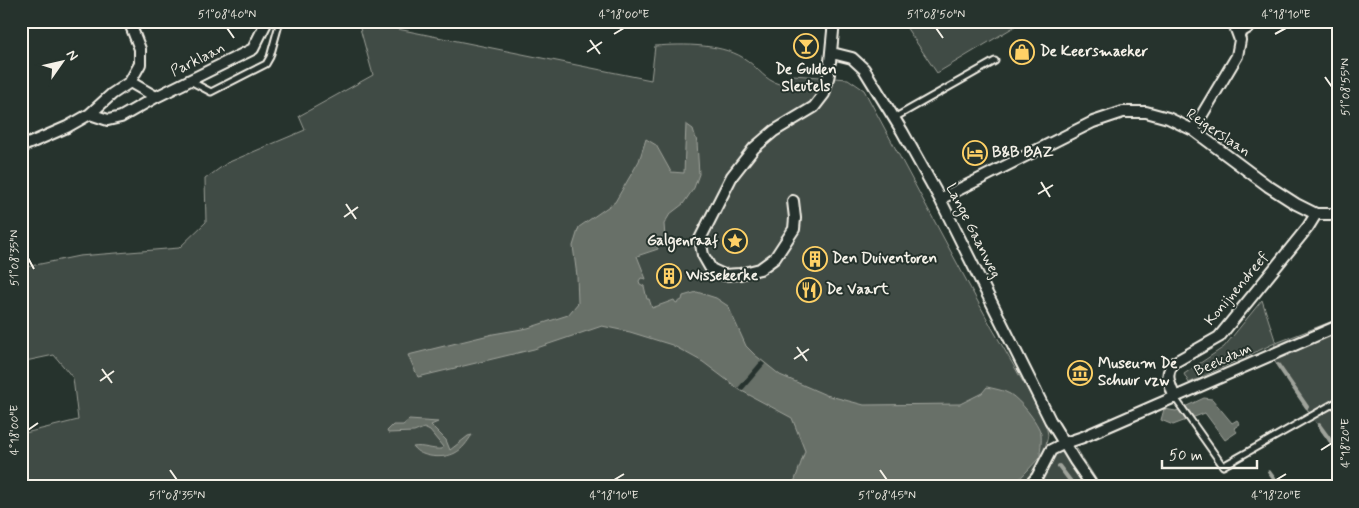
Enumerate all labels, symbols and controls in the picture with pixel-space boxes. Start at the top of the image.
text: 51°08'40"N [198,7,256,23]
text: 4°18'00"E [599,7,649,23]
text: 51°08'50"N [907,7,965,23]
text: 4°18'10"E [1261,7,1311,23]
bar icon: De Gulden Sleutels [793,33,819,59]
north arrow [38,38,88,88]
street label: Parklaan [167,38,229,82]
shop icon: De Keersmaeker [1009,39,1035,65]
place label: De Keersmaeker [1040,42,1149,62]
text: N [62,46,82,64]
text: 51°08'55"N [1338,58,1354,116]
place label: De Gulden Sleutels [775,60,837,97]
street label: Reigerslaan [1182,104,1254,162]
hotel icon: B&B BAZ [962,140,988,166]
place label: B&B BAZ [992,143,1054,163]
street label: Lange Gaanweg [940,180,1005,282]
place icon: Galgenraaf [722,228,748,254]
text: 51°08'35"N [7,230,23,286]
place label: Galgenraaf [647,231,718,253]
building icon: Den Duiventoren [802,246,828,272]
street label: Konijnendreef [1200,248,1274,330]
place label: Den Duiventoren [832,249,937,269]
building icon: Wissekerke [656,263,682,289]
place label: Wissekerke [685,266,759,286]
restaurant icon: De Vaart [796,277,822,303]
place label: De Vaart [826,280,890,300]
street label: Beekdam [1191,338,1255,382]
place label: Museum De Schuur vzw [1098,354,1178,391]
museum icon: Museum De Schuur vzw [1067,360,1093,386]
text: 4°18'00"E [7,405,23,455]
text: 4°18'20"E [1338,418,1354,468]
scale bar [1162,438,1256,470]
text: 50 m [1169,446,1203,466]
text: 51°08'35"N [149,488,205,504]
text: 4°18'10"E [589,488,639,504]
text: 51°08'45"N [858,488,916,504]
text: 4°18'20"E [1251,488,1301,504]

